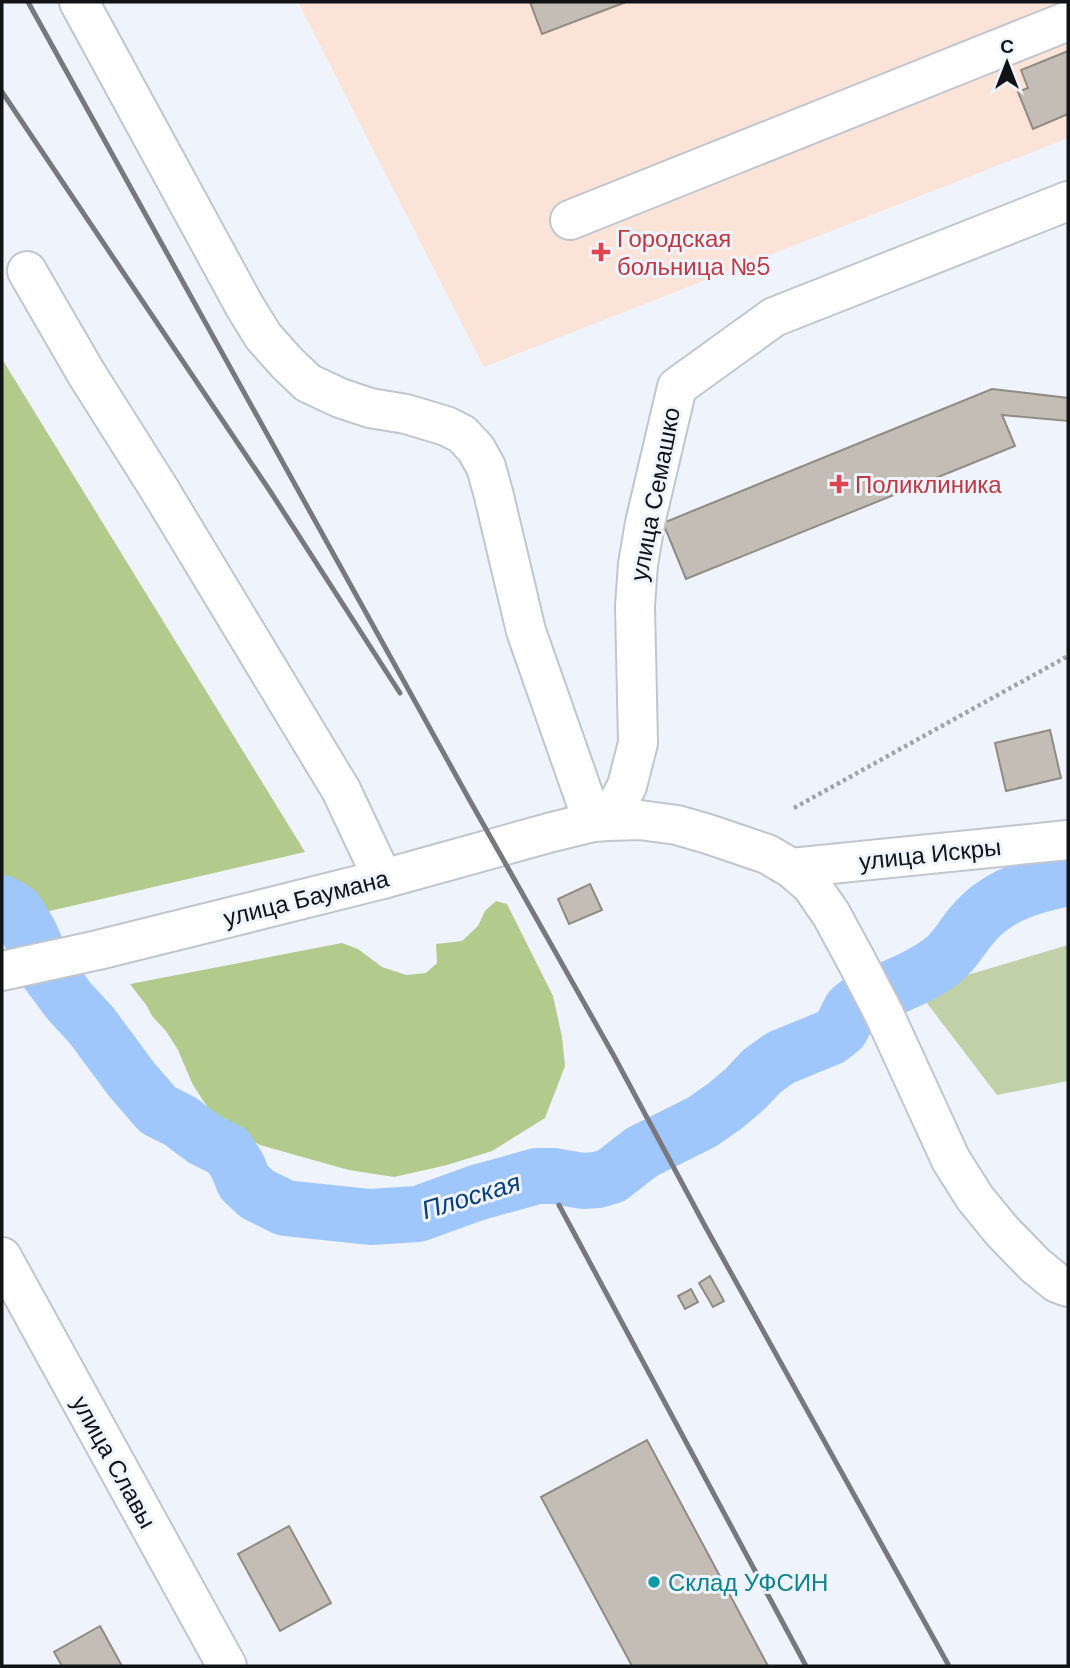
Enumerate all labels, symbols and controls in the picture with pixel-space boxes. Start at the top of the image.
north arrow [972,28,1042,98]
text: С [1000,34,1014,59]
place label: Городская больница №5 [617,223,771,282]
marker: Городская больница №5 [591,242,611,262]
street label: улица Семашко [623,405,687,583]
place label: Поликлиника [855,469,1002,500]
marker: Поликлиника [829,474,849,494]
street label: улица Искры [857,831,1003,877]
street label: улица Баумана [220,862,393,934]
water label: Плоская [417,1165,525,1227]
street label: улица Славы [65,1390,163,1534]
place label: Склад УФСИН [668,1567,828,1598]
marker: Склад УФСИН [646,1574,662,1590]

